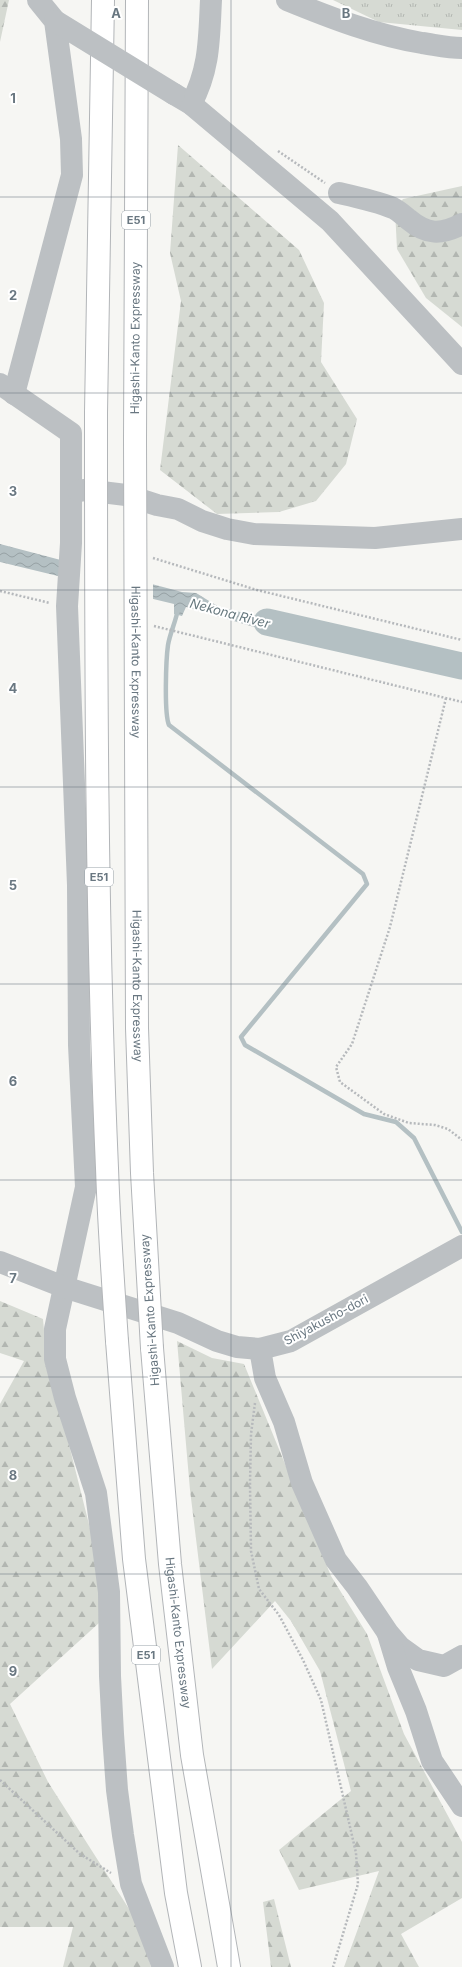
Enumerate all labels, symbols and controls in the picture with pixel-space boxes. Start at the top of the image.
text: A [111,5,121,21]
text: B [342,5,351,21]
text: 1 [10,90,16,106]
road number: E51 [122,211,150,229]
street label: Higashi-Kanto Expressway [127,262,143,414]
text: 2 [9,287,17,303]
text: 3 [9,483,17,499]
street label: Higashi-Kanto Expressway [128,586,144,738]
water label: Nekona River [188,595,273,632]
text: 4 [9,680,18,696]
road number: E51 [85,868,113,886]
text: 5 [9,877,17,893]
street label: Higashi-Kanto Expressway [130,910,146,1063]
text: 6 [9,1073,17,1089]
street label: Higashi-Kanto Expressway [137,1233,162,1387]
text: 7 [9,1270,17,1286]
street label: Shiyakusho-dori [281,1291,370,1348]
text: 8 [9,1467,17,1483]
street label: Higashi-Kanto Expressway [162,1556,195,1710]
road number: E51 [132,1646,160,1664]
text: 9 [9,1663,17,1679]

